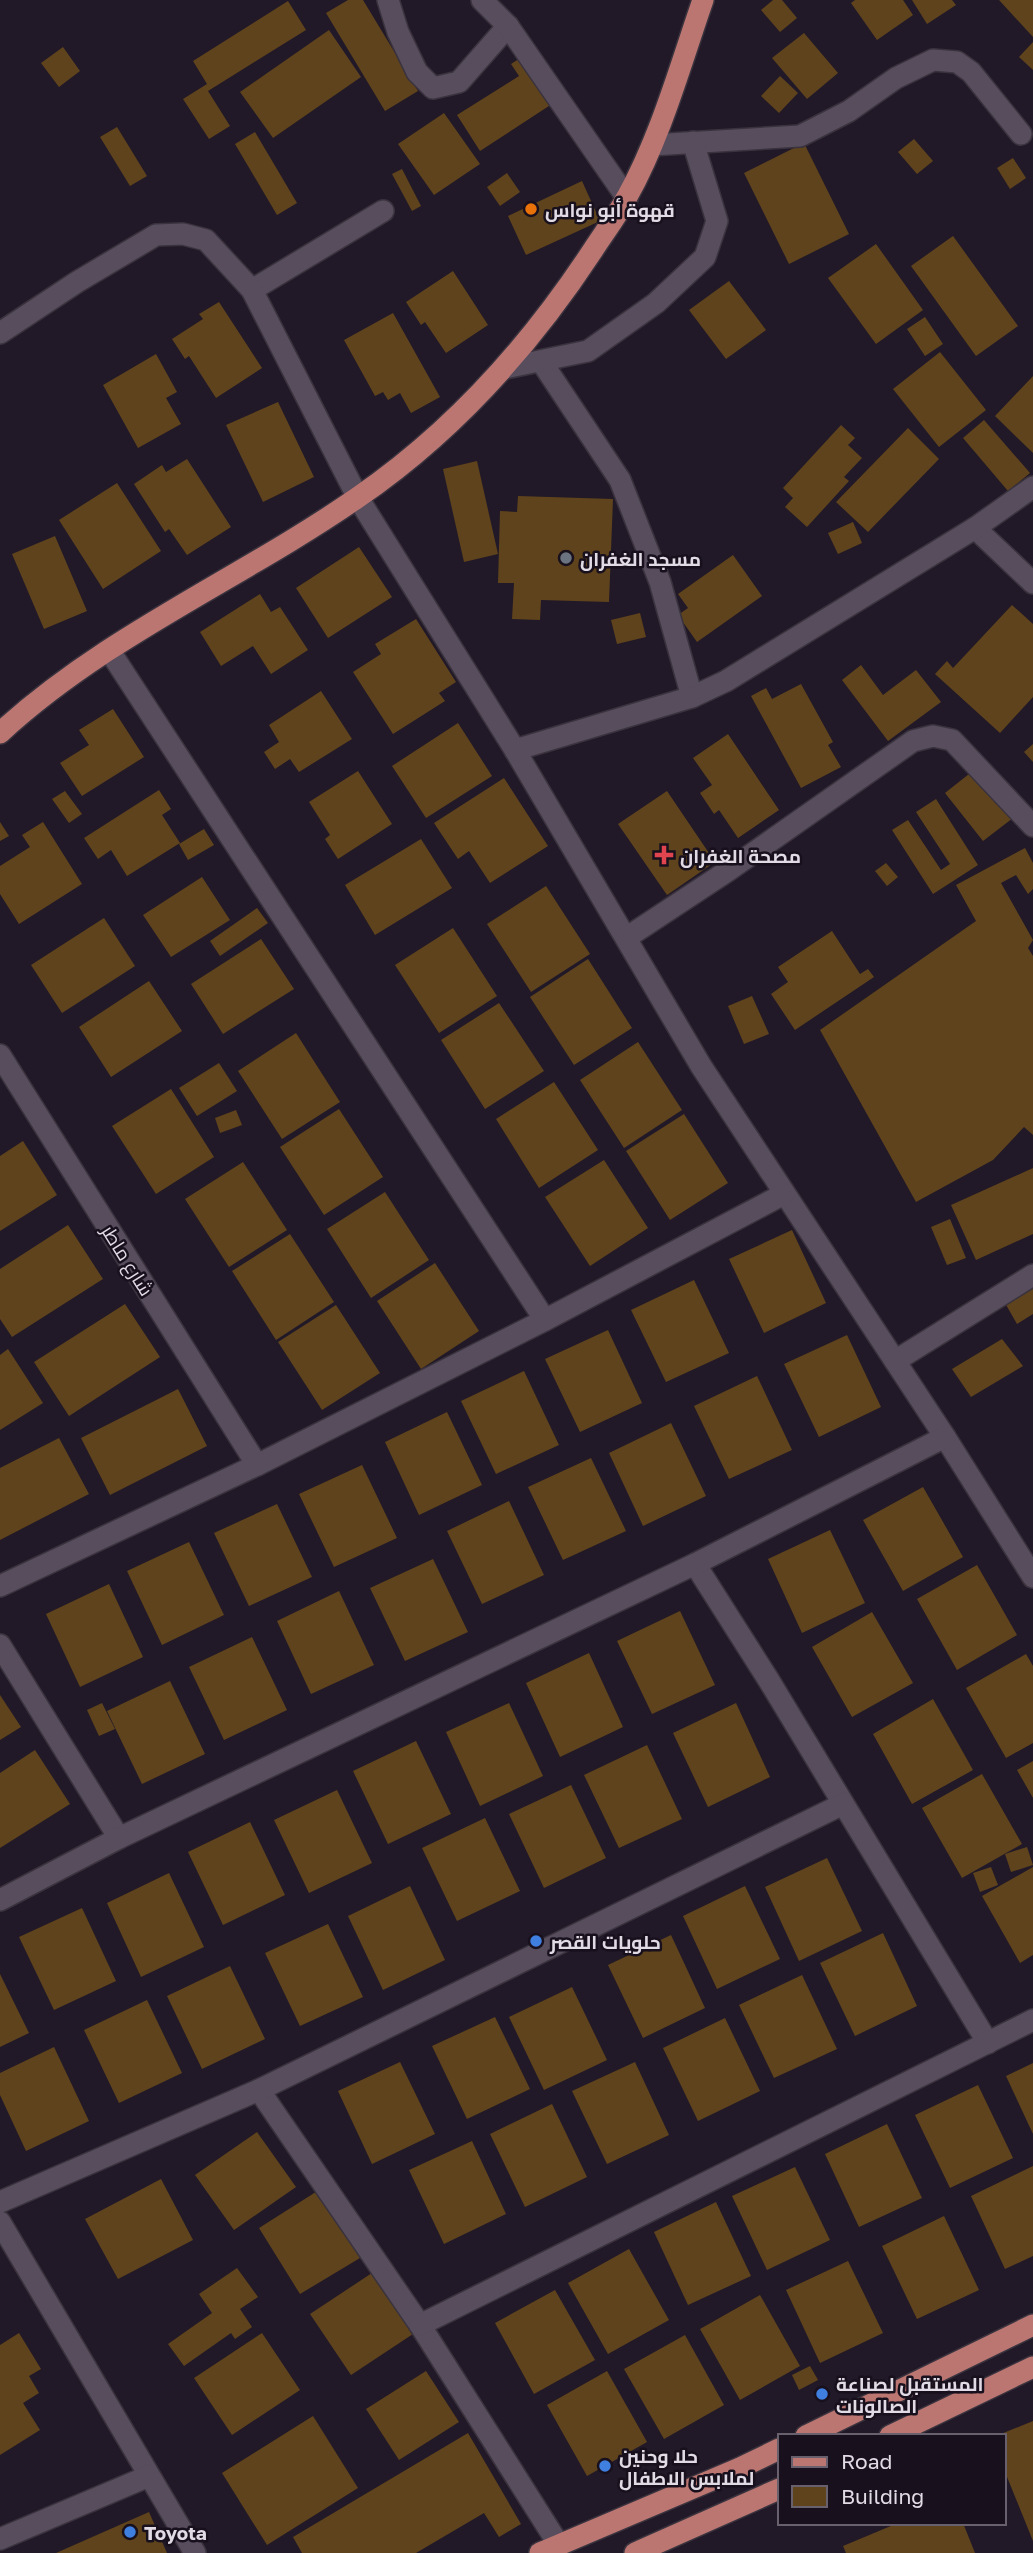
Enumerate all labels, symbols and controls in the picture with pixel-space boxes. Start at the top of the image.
place label: قهوة أبو نواس [545,197,675,222]
marker: قهوة أبو نواس [523,201,539,217]
place label: مسجد الغفران [580,547,701,571]
marker: مسجد الغفران [558,550,574,566]
place label: مصحة الغفران [680,844,801,868]
marker: مصحة الغفران [654,845,674,865]
street label: شارع ماطر [94,1219,159,1301]
place label: حلويات القصر [549,1930,661,1954]
marker: حلويات القصر [528,1933,544,1949]
place label: المستقبل لصناعة الصالونات [836,2372,983,2418]
marker: المستقبل لصناعة الصالونات [814,2386,830,2402]
legend [778,2434,1005,2525]
place label: حلا وحنين لملابس الاطفال [619,2444,754,2491]
text: Road [841,2448,892,2474]
marker: حلا وحنين لملابس الاطفال [597,2458,613,2474]
text: Building [841,2483,924,2509]
place label: Toyota [144,2521,207,2544]
marker: Toyota [122,2524,138,2540]

